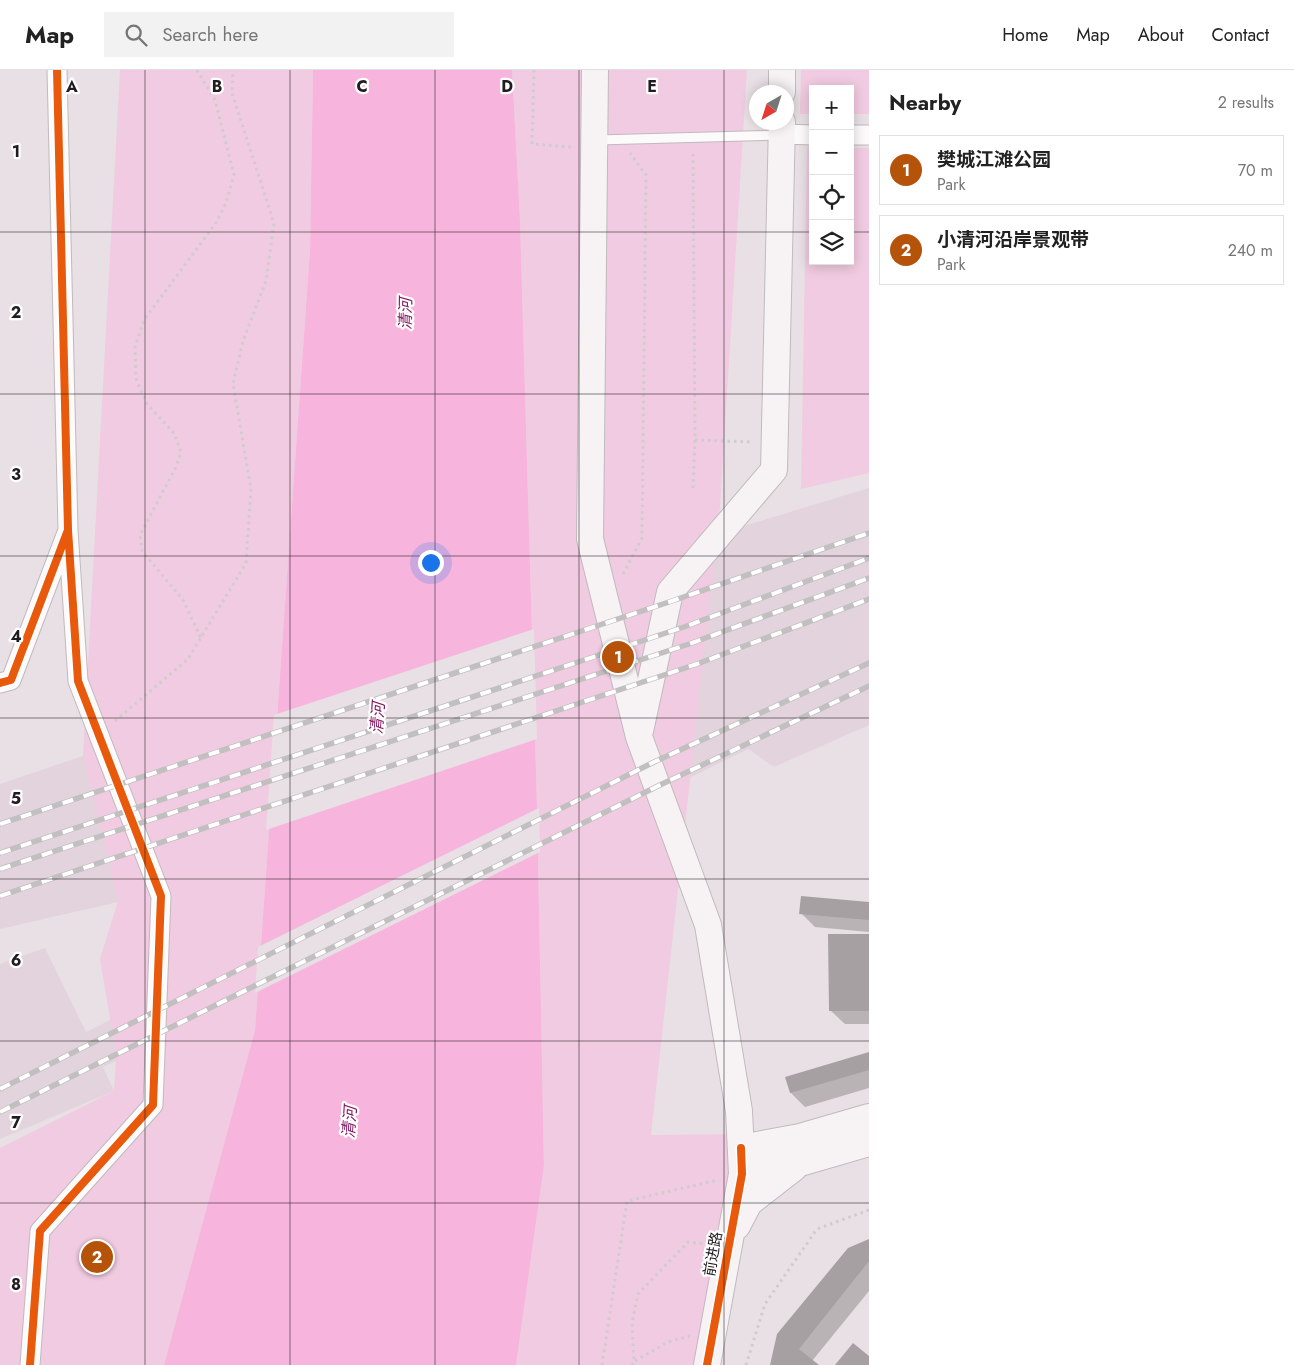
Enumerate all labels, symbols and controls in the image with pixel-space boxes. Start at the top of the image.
search box [104,12,454,57]
text: Map [25,17,74,52]
icon: search [122,21,150,49]
text: Search here [162,21,258,48]
text: Home [1002,22,1048,48]
text: Map [1076,22,1110,48]
text: About [1138,22,1183,48]
text: Contact [1211,22,1269,48]
text: A [65,75,78,98]
text: B [212,75,222,98]
text: C [356,75,368,98]
text: D [501,75,513,98]
text: E [647,75,657,98]
north arrow [749,85,794,130]
map controls [809,85,854,265]
button: + [809,85,854,130]
text: Nearby [889,88,961,118]
text: 2 results [1218,91,1274,114]
button: − [809,130,854,175]
text: 1 [12,140,20,163]
text: 樊城江滩公园 [937,146,1051,173]
text: 1 [902,159,910,182]
text: 70 m [1238,159,1273,182]
text: Park [937,173,966,196]
button: locate [809,175,854,220]
button: layers [809,220,854,265]
text: 小清河沿岸景观带 [937,226,1089,253]
text: 2 [901,239,911,262]
text: 240 m [1228,239,1273,262]
text: Park [937,253,966,276]
water label: 清河 [394,295,417,330]
text: 2 [11,301,21,324]
text: 3 [11,463,21,486]
your location [418,550,444,576]
text: 4 [10,625,22,648]
pin: 1 [602,638,634,676]
water label: 清河 [365,698,390,735]
text: 5 [11,787,21,810]
text: 6 [11,949,21,972]
water label: 清河 [337,1102,362,1139]
text: 7 [11,1111,21,1134]
street label: 前进路 [698,1230,728,1278]
pin: 2 [81,1238,113,1276]
text: 8 [11,1273,21,1296]

